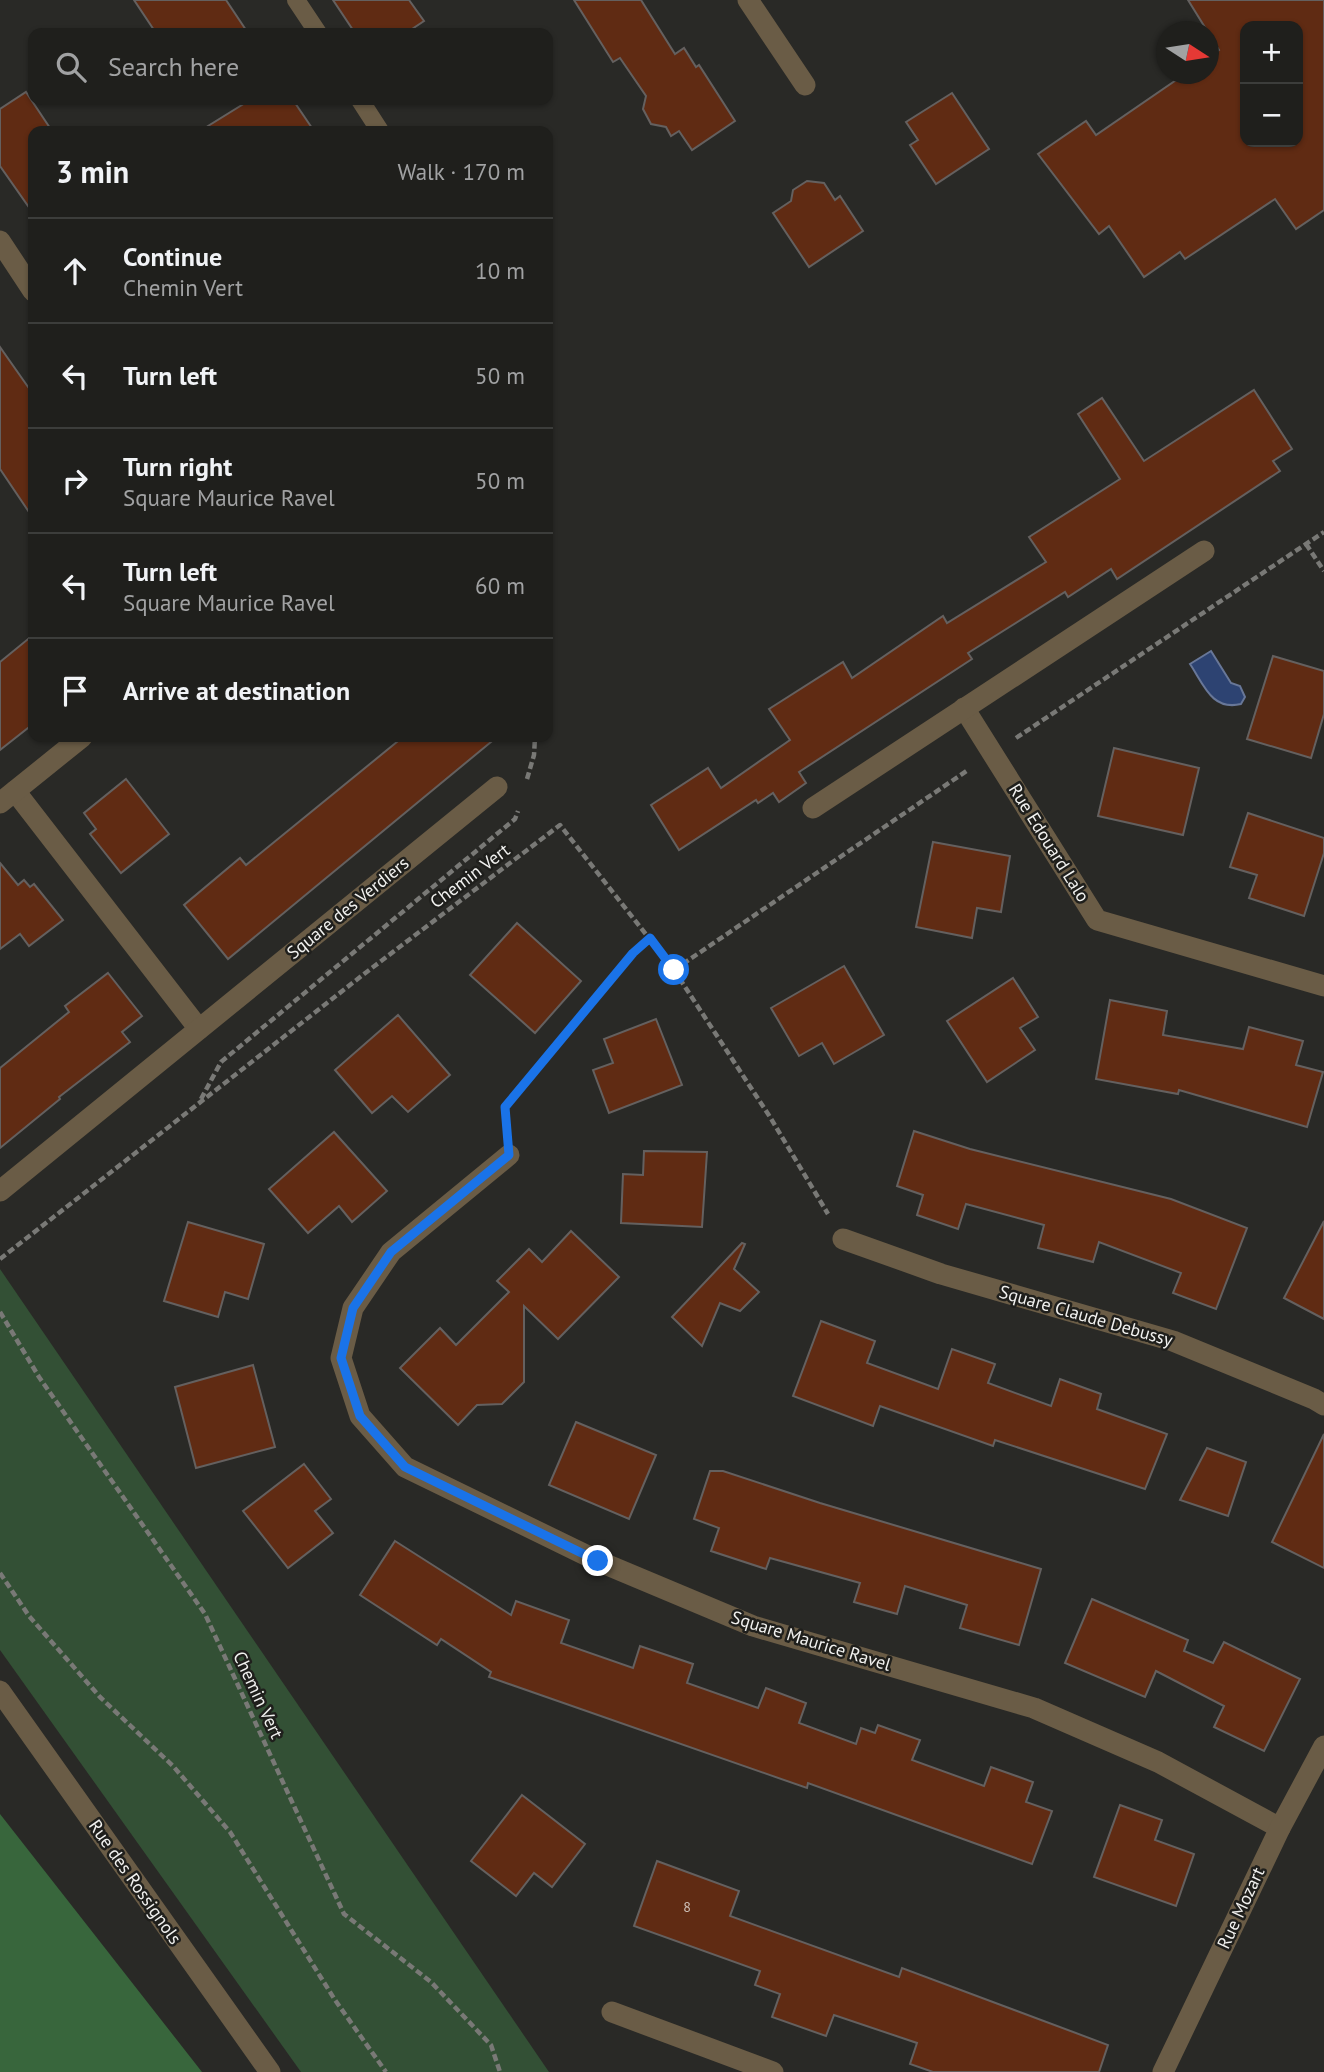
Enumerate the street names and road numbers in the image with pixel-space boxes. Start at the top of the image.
street label: Rue Edouard Lalo [1004,779,1095,906]
street label: Chemin Vert [425,838,514,913]
street label: Square des Verdiers [282,851,413,964]
street label: Square Claude Debussy [997,1280,1176,1351]
street label: Square Maurice Ravel [729,1605,894,1676]
street label: Chemin Vert [228,1647,289,1742]
street label: Rue des Rossignols [84,1815,187,1948]
street label: Rue Mozart [1212,1863,1269,1952]

